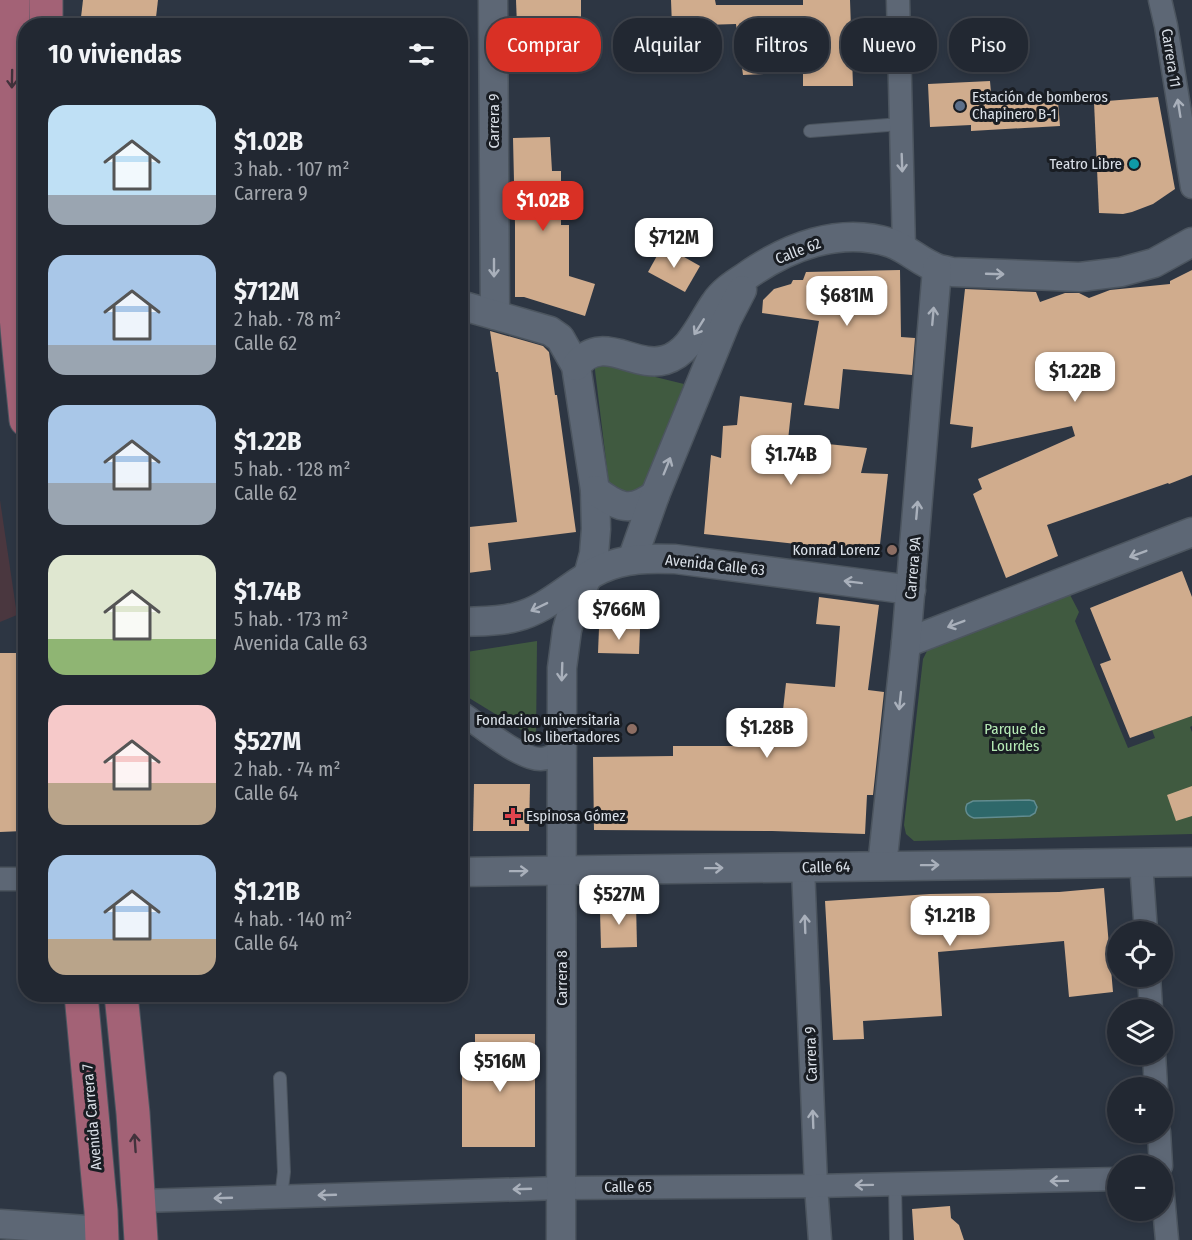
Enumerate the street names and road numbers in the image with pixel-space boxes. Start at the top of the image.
street label: Carrera 11 [1157,27,1185,89]
street label: Carrera 9 [485,93,503,149]
street label: Calle 62 [773,234,824,268]
street label: Carrera 9A [901,536,925,600]
street label: Avenida Calle 63 [664,551,766,579]
street label: Calle 64 [802,858,850,876]
street label: Carrera 8 [553,950,571,1006]
street label: Carrera 9 [801,1026,821,1082]
street label: Avenida Carrera 7 [78,1063,106,1171]
street label: Calle 65 [604,1178,652,1196]

